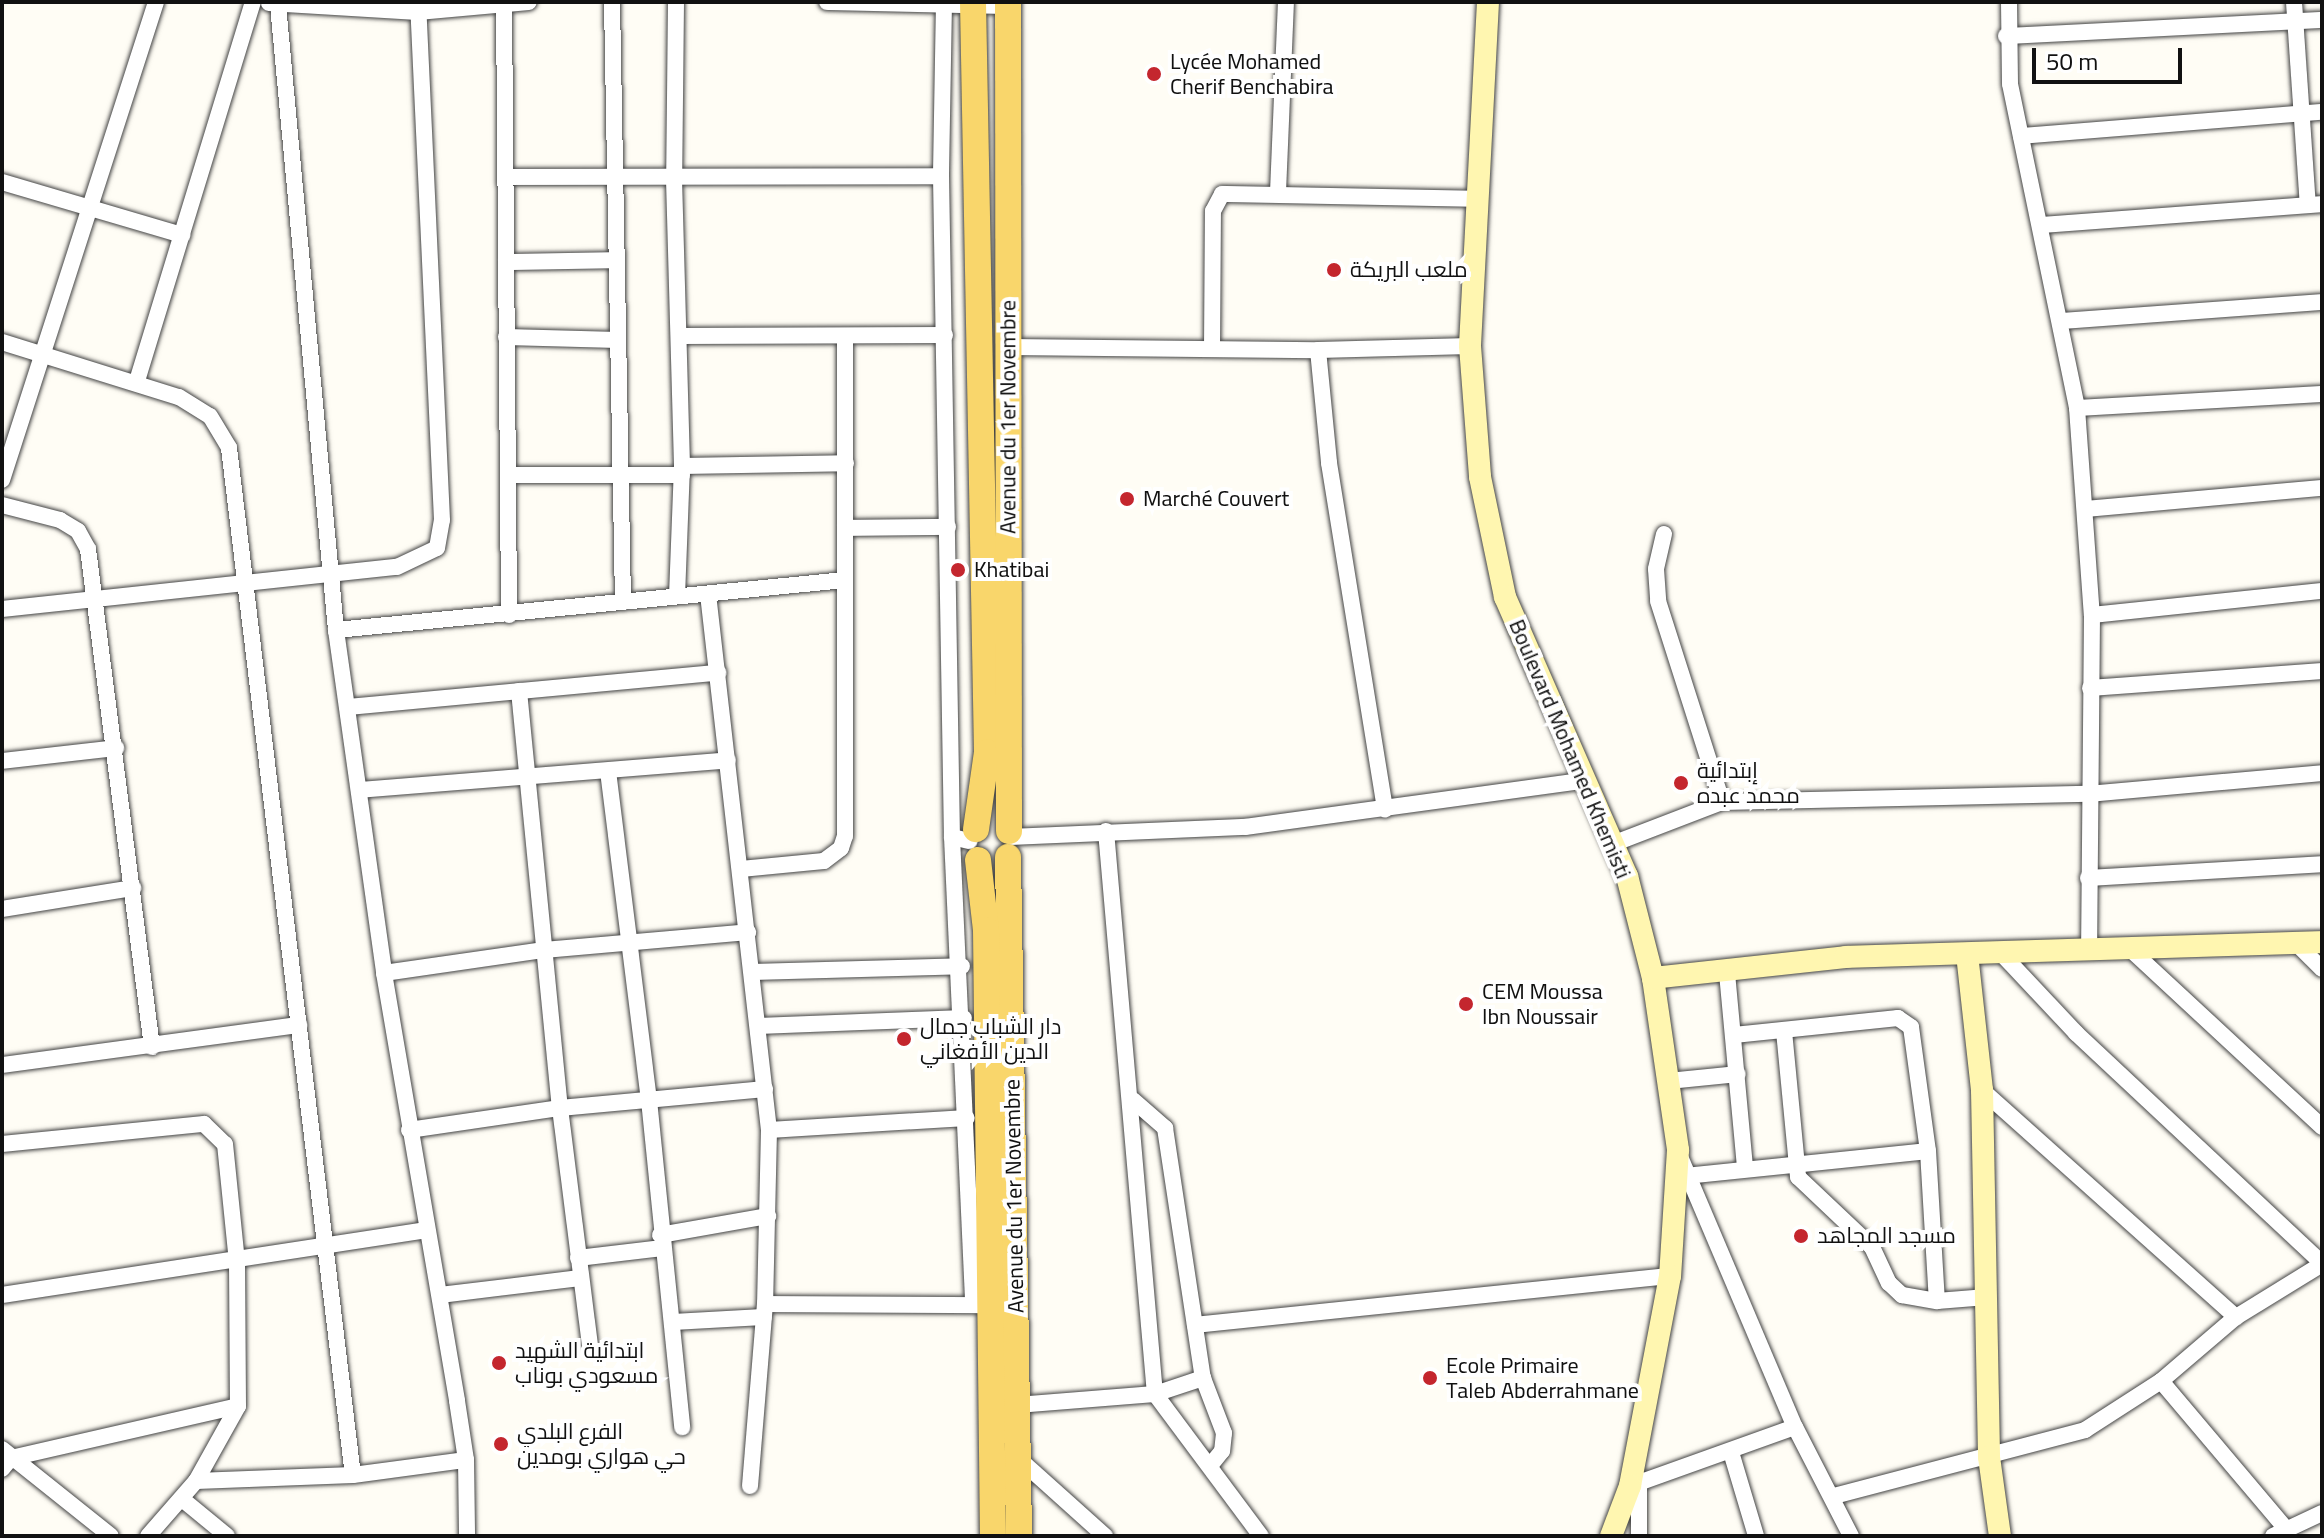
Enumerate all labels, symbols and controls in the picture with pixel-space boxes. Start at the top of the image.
scale bar [2036,32,2186,82]
text: 50 m [2046,39,2098,84]
place label: Lycée Mohamed Cherif Benchabira [1170,48,1334,100]
marker: Lycée Mohamed Cherif Benchabira [1145,65,1163,83]
place label: ملعب البريكة [1350,257,1468,283]
marker: ملعب البريكة [1325,261,1343,279]
street label: Avenue du 1er Novembre [995,300,1021,534]
place label: Marché Couvert [1143,486,1289,512]
marker: Marché Couvert [1118,490,1136,508]
place label: Khatibai [974,557,1049,583]
marker: Khatibai [949,561,967,579]
street label: Boulevard Mohamed Khemisti [1503,615,1637,883]
place label: إبتدائية محمد عبده [1697,757,1800,808]
marker: إبتدائية محمد عبده [1672,774,1690,792]
place label: CEM Moussa Ibn Noussair [1482,978,1603,1030]
marker: CEM Moussa Ibn Noussair [1457,995,1475,1013]
place label: دار الشباب جمال الدين الأفغاني [920,1013,1061,1064]
marker: دار الشباب جمال الدين الأفغاني [895,1030,913,1048]
street label: Avenue du 1er Novembre [999,1079,1029,1313]
place label: مسجد المجاهد [1817,1223,1956,1249]
marker: مسجد المجاهد [1792,1227,1810,1245]
place label: ابتدائية الشهيد مسعودي بوناب [515,1337,658,1388]
place label: Ecole Primaire Taleb Abderrahmane [1446,1352,1639,1404]
marker: ابتدائية الشهيد مسعودي بوناب [490,1354,508,1372]
marker: Ecole Primaire Taleb Abderrahmane [1421,1369,1439,1387]
place label: الفرع البلدي حي هواري بومدين [517,1418,686,1470]
marker: الفرع البلدي حي هواري بومدين [492,1435,510,1453]

